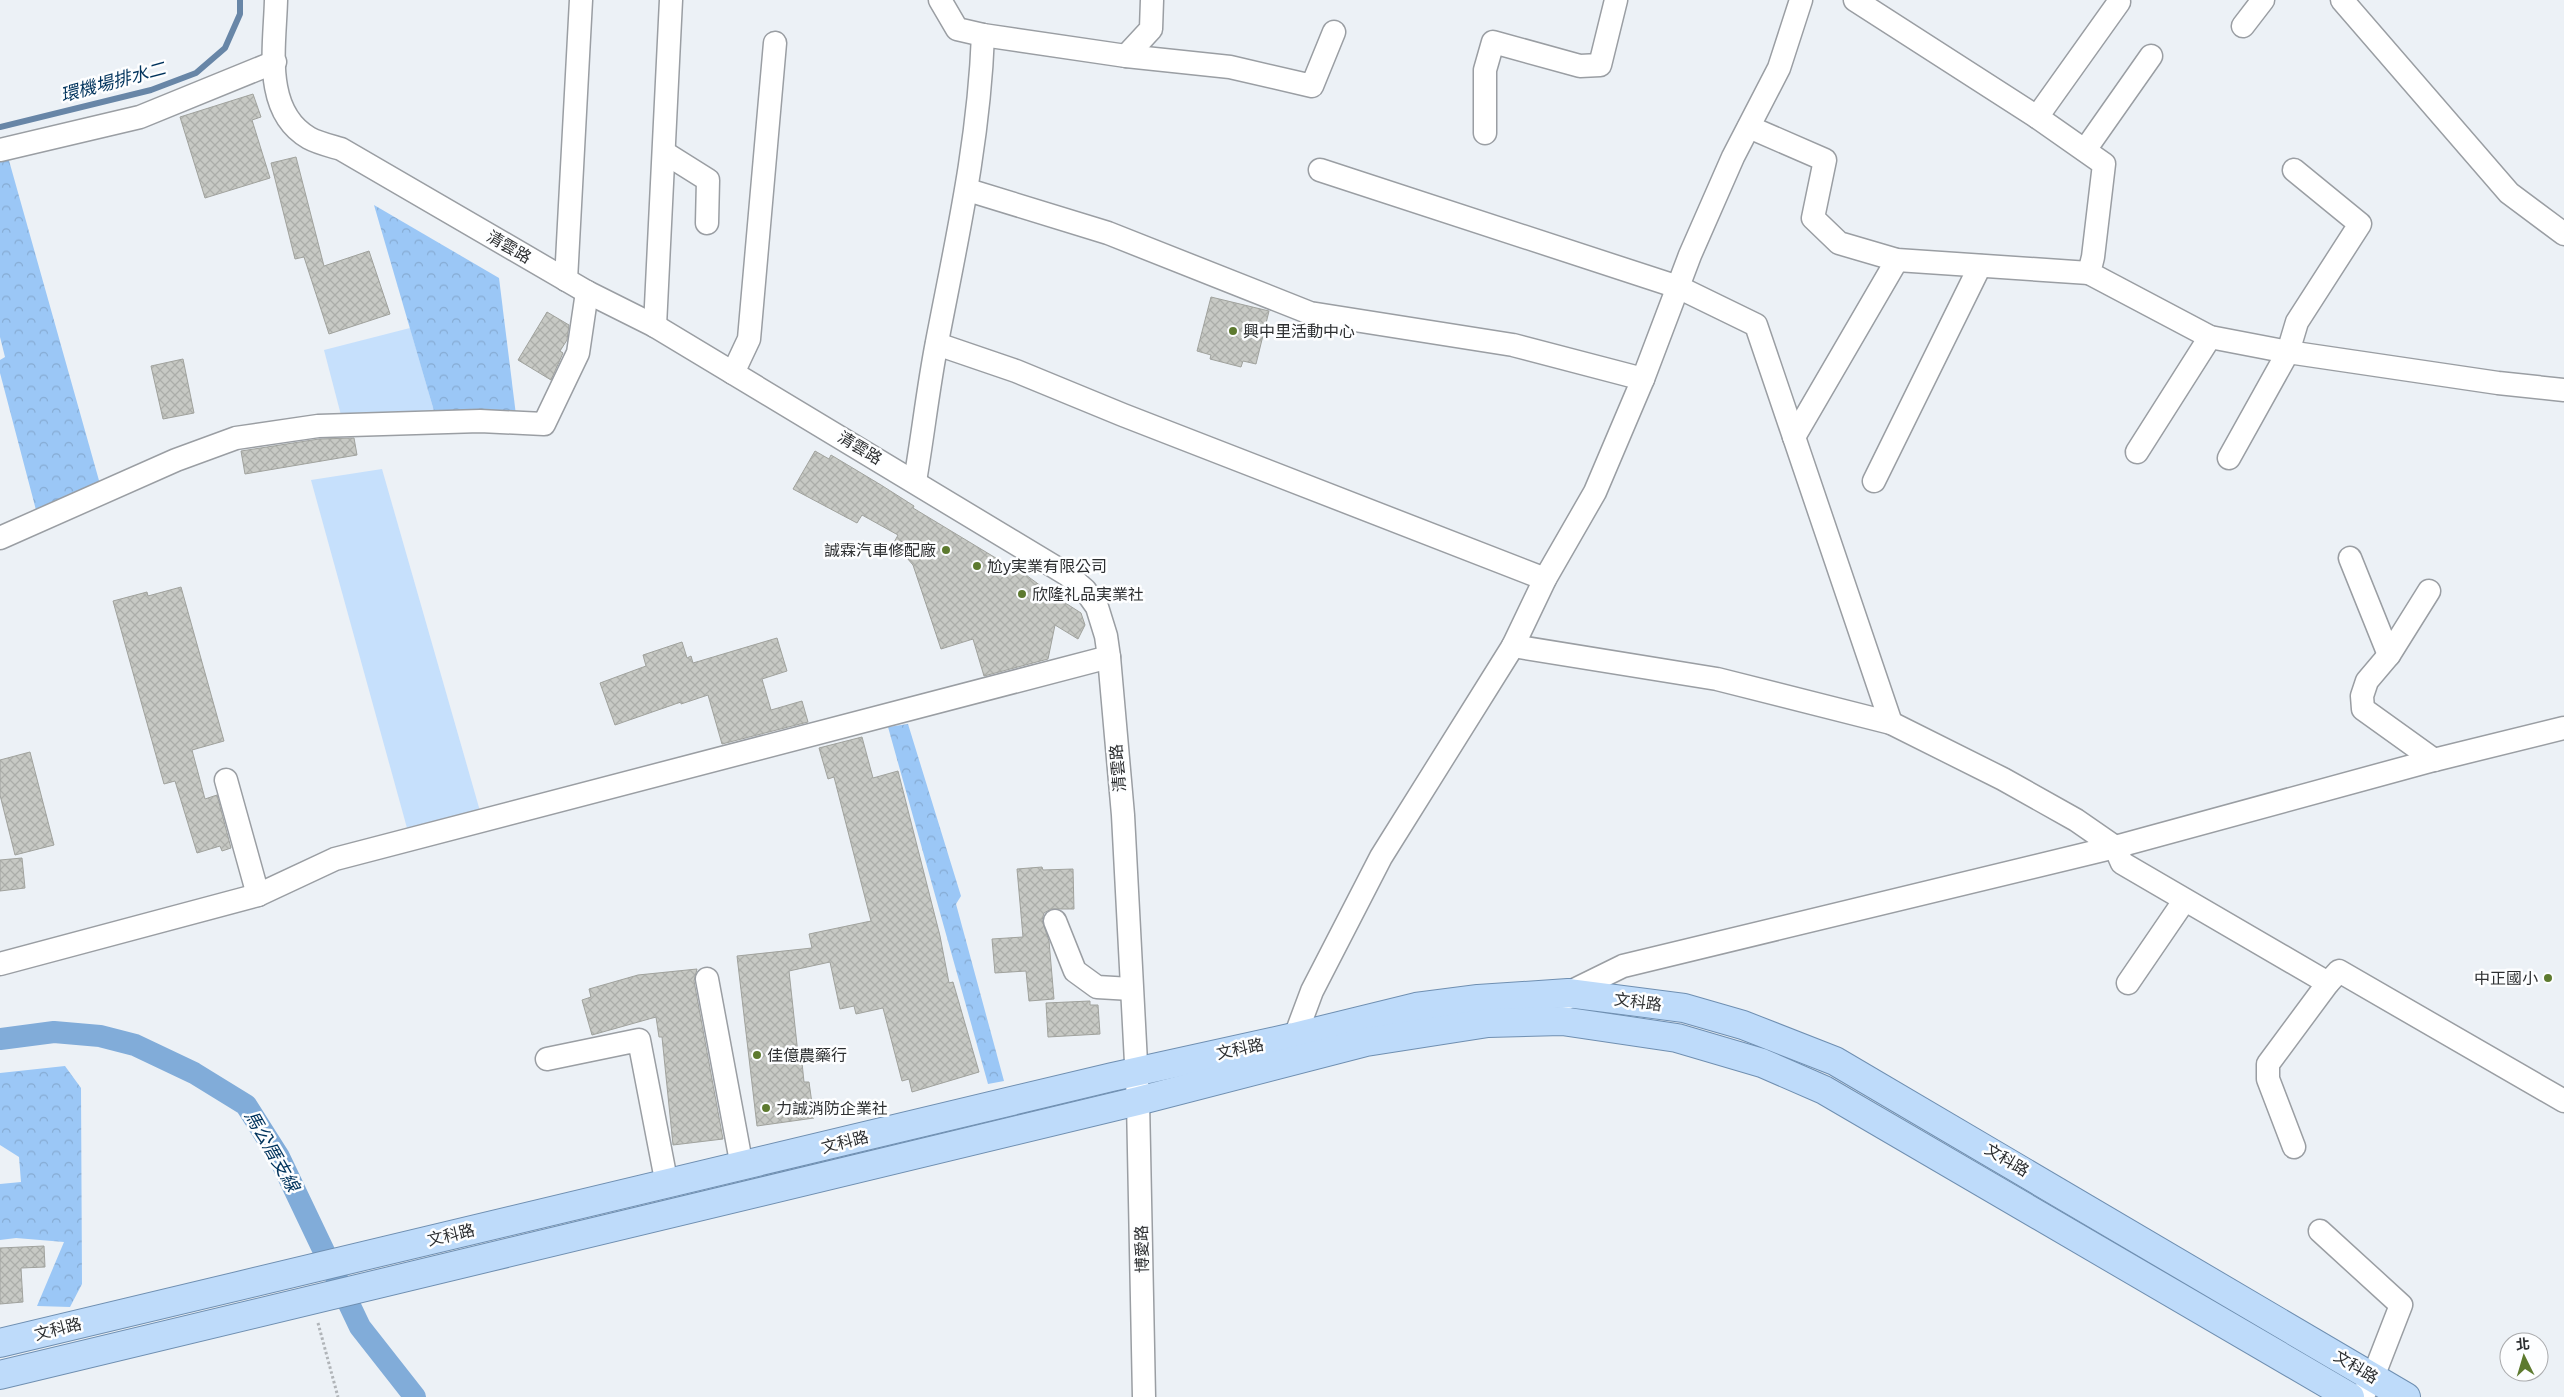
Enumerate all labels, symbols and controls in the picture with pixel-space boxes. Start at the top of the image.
water label: 環機場排水二 [58,58,169,106]
street label: 清雲路 [484,228,534,266]
place label: 興中里活動中心 [1243,323,1355,340]
marker: 興中里活動中心 [1227,325,1239,337]
street label: 清雲路 [835,428,885,468]
place label: 誠霖汽車修配廠 [824,542,936,559]
marker: 誠霖汽車修配廠 [940,544,952,556]
place label: 尬y実業有限公司 [987,558,1107,575]
marker: 尬y実業有限公司 [971,560,983,572]
place label: 欣隆礼品実業社 [1032,586,1144,603]
marker: 欣隆礼品実業社 [1016,588,1028,600]
street label: 清雲路 [1107,743,1129,793]
place label: 中正國小 [2474,970,2538,987]
marker: 中正國小 [2542,972,2554,984]
street label: 文科路 [1613,991,1663,1013]
street label: 文科路 [1215,1036,1265,1062]
place label: 佳億農藥行 [767,1047,847,1064]
marker: 佳億農藥行 [751,1049,763,1061]
place label: 力誠消防企業社 [776,1100,888,1117]
marker: 力誠消防企業社 [760,1102,772,1114]
water label: 馬公厝支線 [241,1107,304,1197]
street label: 文科路 [820,1128,870,1156]
street label: 文科路 [1982,1140,2032,1180]
street label: 文科路 [426,1221,476,1249]
street label: 博愛路 [1133,1225,1151,1273]
street label: 文科路 [33,1315,83,1343]
north arrow [2499,1332,2549,1382]
text: 北 [2515,1335,2531,1353]
street label: 文科路 [2331,1347,2381,1387]

